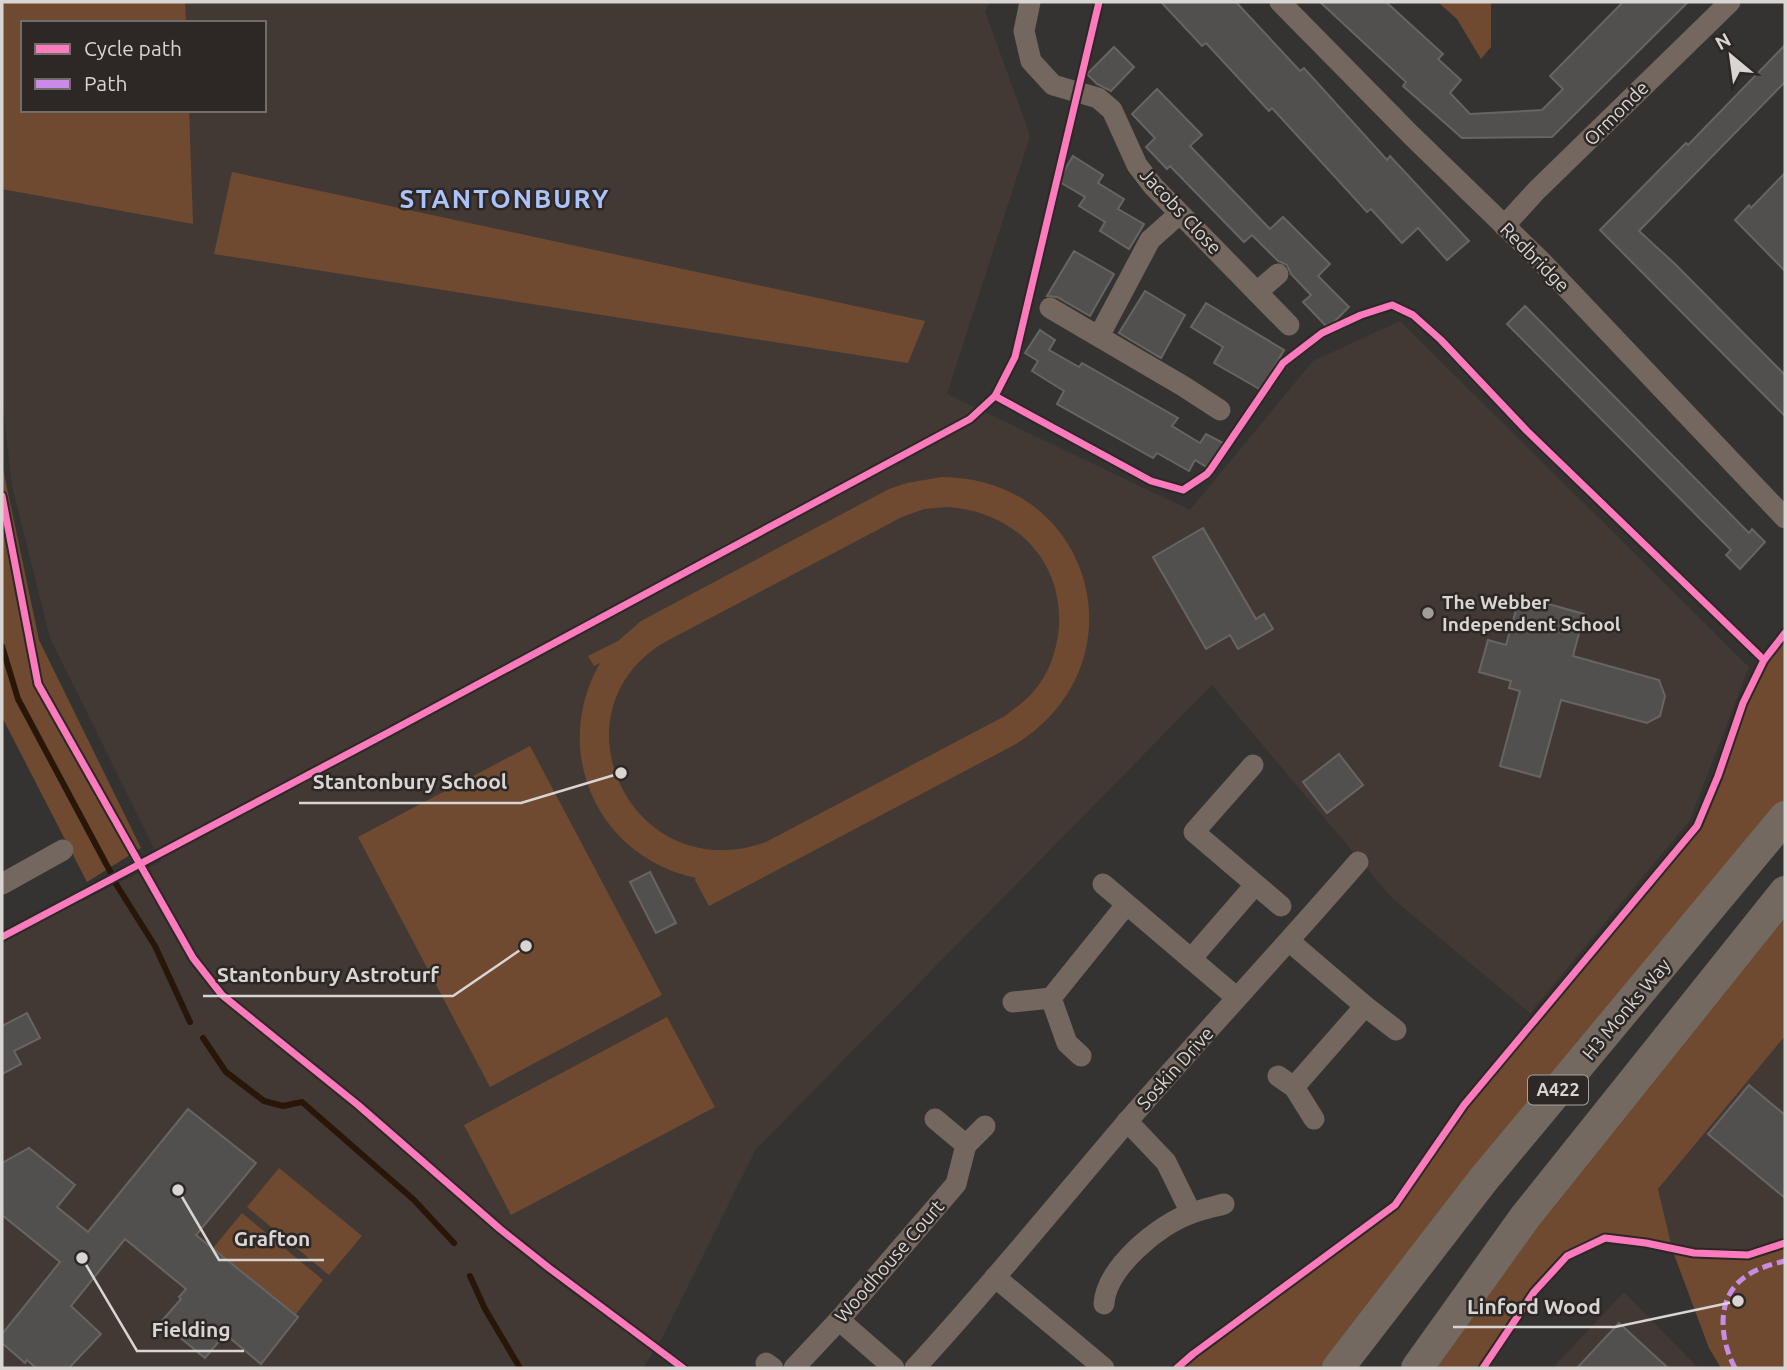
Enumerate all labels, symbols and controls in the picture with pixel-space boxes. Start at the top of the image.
legend [21,21,266,112]
north arrow [1696,21,1766,91]
text: N [1711,28,1734,54]
text: Cycle path [84,36,182,60]
text: Path [84,71,127,95]
street label: Ormonde [1579,76,1653,150]
street label: Jacobs Close [1136,164,1226,258]
district label: STANTONBURY [399,184,611,213]
street label: Redbridge [1496,218,1574,296]
place label: The Webber Independent School [1442,591,1621,635]
marker: The Webber Independent School [1420,605,1436,621]
callout: Stantonbury School [299,761,521,803]
text: Stantonbury School [313,769,507,793]
callout: Stantonbury Astroturf [203,954,453,996]
street label: H3 Monks Way [1577,954,1675,1064]
text: Stantonbury Astroturf [217,962,439,986]
street label: Soskin Drive [1132,1022,1218,1114]
road number: A422 [1528,1076,1588,1105]
street label: Woodhouse Court [830,1195,948,1327]
callout: Grafton [219,1218,324,1260]
text: Grafton [234,1226,310,1250]
callout: Linford Wood [1453,1285,1615,1327]
text: Linford Wood [1467,1294,1601,1318]
callout: Fielding [137,1309,244,1351]
text: Fielding [151,1317,231,1341]

